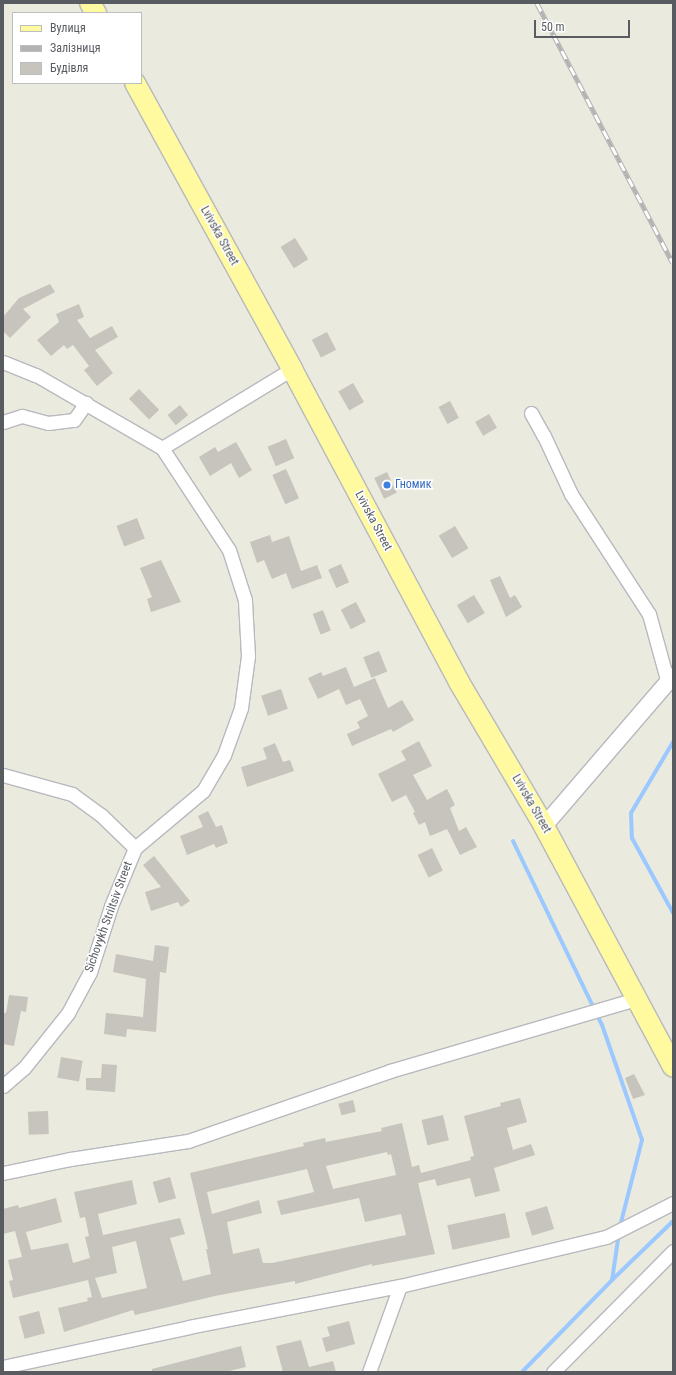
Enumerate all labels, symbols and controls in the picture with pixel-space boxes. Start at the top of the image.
legend [12,12,142,84]
scale bar [536,12,632,38]
text: 50 m [541,20,565,34]
text: Вулиця [50,21,86,35]
text: Залізниця [50,41,101,55]
text: Будівля [50,61,88,75]
street label: Lvivska Street [197,204,241,268]
place label: Гномик [395,478,431,492]
marker: Гномик [382,480,392,490]
street label: Lvivska Street [351,489,395,553]
street label: Lvivska Street [508,772,554,836]
street label: Sichovykh Striltsiv Street [82,860,136,974]

